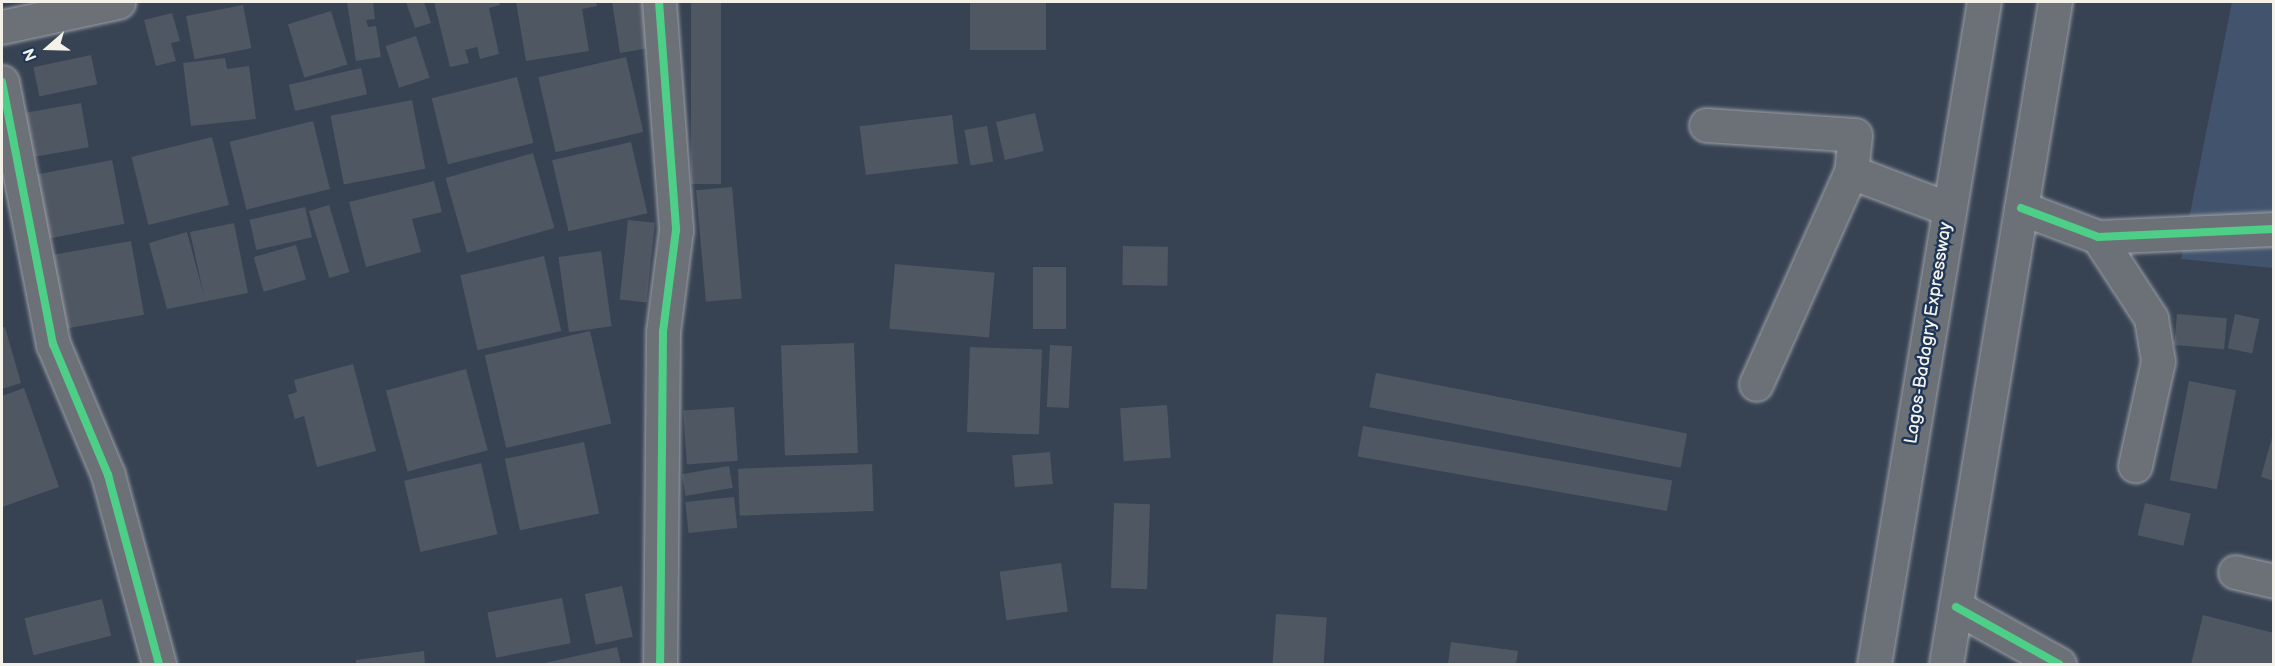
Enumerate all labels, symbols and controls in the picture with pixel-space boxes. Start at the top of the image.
north arrow [18,18,78,78]
text: N [20,45,42,63]
street label: Lagos-Badagry Expressway [1901,220,1957,446]

